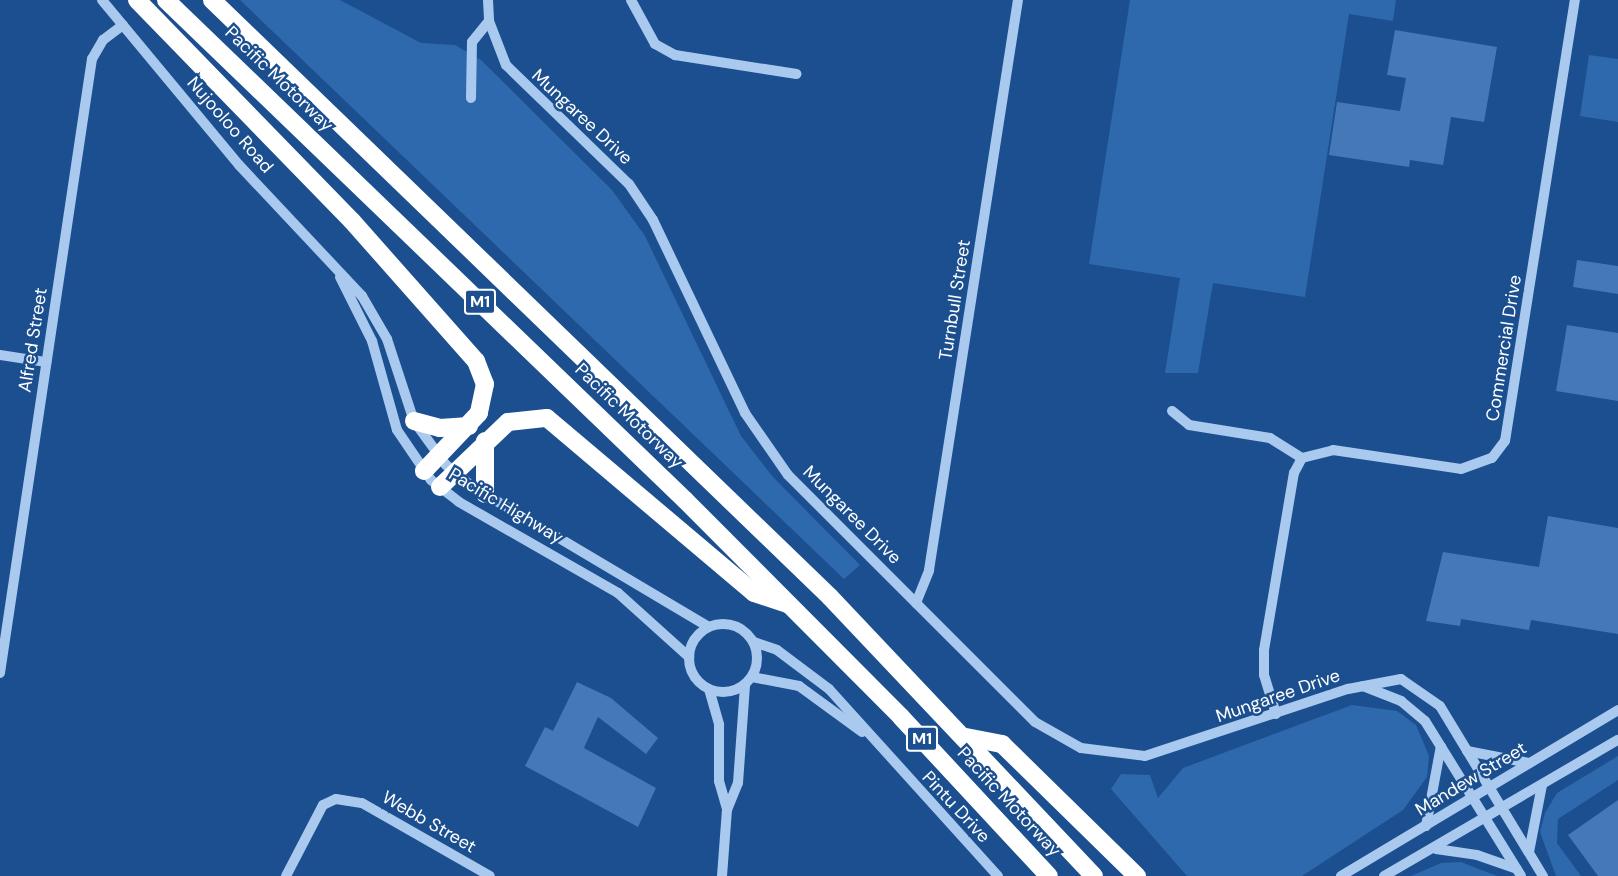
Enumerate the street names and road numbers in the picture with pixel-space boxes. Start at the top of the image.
street label: Pacific Motorway [220,22,338,136]
street label: Mungaree Drive [527,65,637,169]
street label: Nujooloo Road [182,72,278,178]
street label: Turnbull Street [935,238,975,362]
street label: Commercial Drive [1482,273,1526,423]
street label: Alfred Street [14,286,52,394]
road number: M1 [464,289,496,315]
street label: Pacific Motorway [570,359,688,473]
street label: Mungaree Drive [798,461,906,569]
street label: Pacific Highway [445,463,567,549]
street label: Mungaree Drive [1213,665,1343,727]
road number: M1 [906,726,938,752]
street label: Mandew Street [1411,737,1531,821]
street label: Pacific Motorway [953,743,1065,861]
street label: Pintu Drive [917,767,995,847]
street label: Webb Street [378,786,480,858]

